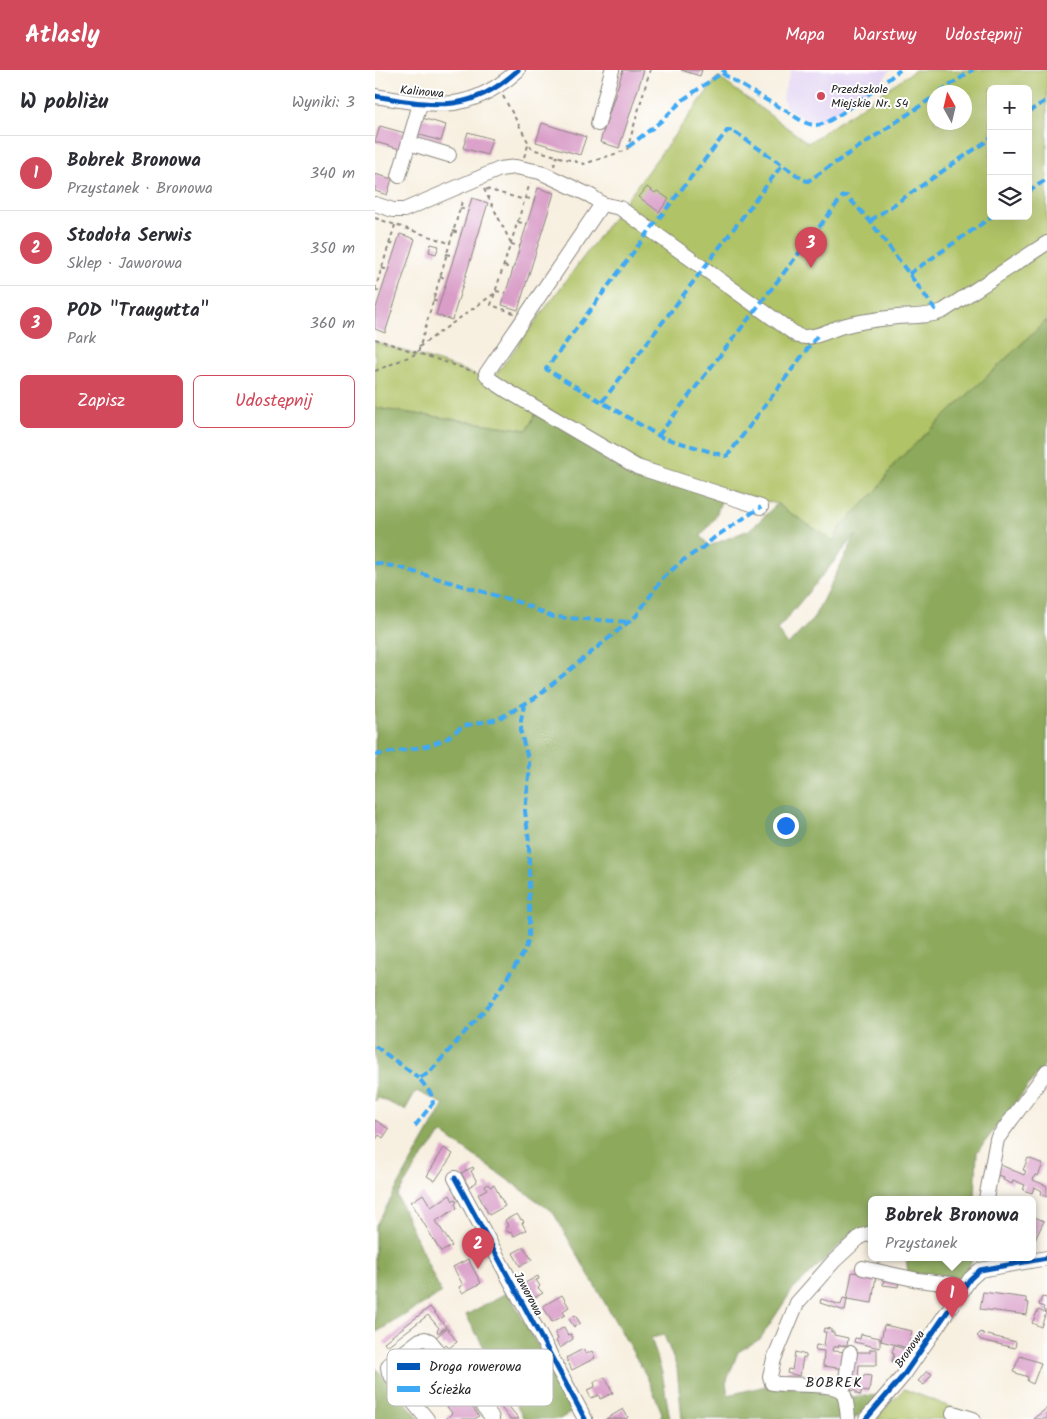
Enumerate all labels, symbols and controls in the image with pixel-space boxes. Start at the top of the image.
text: Atlasly [25,16,100,55]
text: Mapa [785,21,825,50]
text: Warstwy [853,21,917,50]
text: Udostępnij [945,21,1022,50]
place label: Przedszkole Miejskie Nr. 54 [831,80,909,113]
street label: Kalinowa [399,81,445,103]
north arrow [927,85,972,130]
map controls [987,85,1032,220]
button: + [987,85,1032,130]
text: W pobliżu [20,86,108,119]
text: Wyniki: 3 [292,90,355,115]
marker: Przedszkole Miejskie Nr. 54 [815,90,827,102]
button: − [987,130,1032,175]
text: Bobrek Bronowa [67,146,201,176]
text: 1 [34,161,38,186]
text: 340 m [310,161,355,186]
button: layers [987,175,1032,220]
text: Przystanek · Bronowa [67,176,213,201]
text: Stodoła Serwis [67,221,192,251]
pin: 3 [795,227,827,268]
text: 2 [31,236,41,261]
text: 350 m [310,236,355,261]
text: Sklep · Jaworowa [67,251,182,276]
text: POD "Traugutta" [67,296,209,326]
text: 3 [32,311,40,336]
text: 360 m [310,311,355,336]
text: Park [67,326,96,351]
button: Zapisz [20,375,183,428]
button: Udostępnij [193,375,355,428]
your location [773,813,799,839]
popup [868,1196,1036,1261]
text: Bobrek Bronowa [885,1201,1019,1231]
pin: 2 [462,1228,494,1269]
text: Przystanek [885,1231,957,1256]
street label: Jaworowa [508,1268,548,1320]
pin: 1 [936,1277,968,1318]
street label: Bronowa [890,1326,930,1372]
legend [387,1349,553,1406]
text: Droga rowerowa [429,1356,522,1378]
district label: BOBREK [805,1372,863,1394]
text: Ścieżka [429,1379,471,1401]

